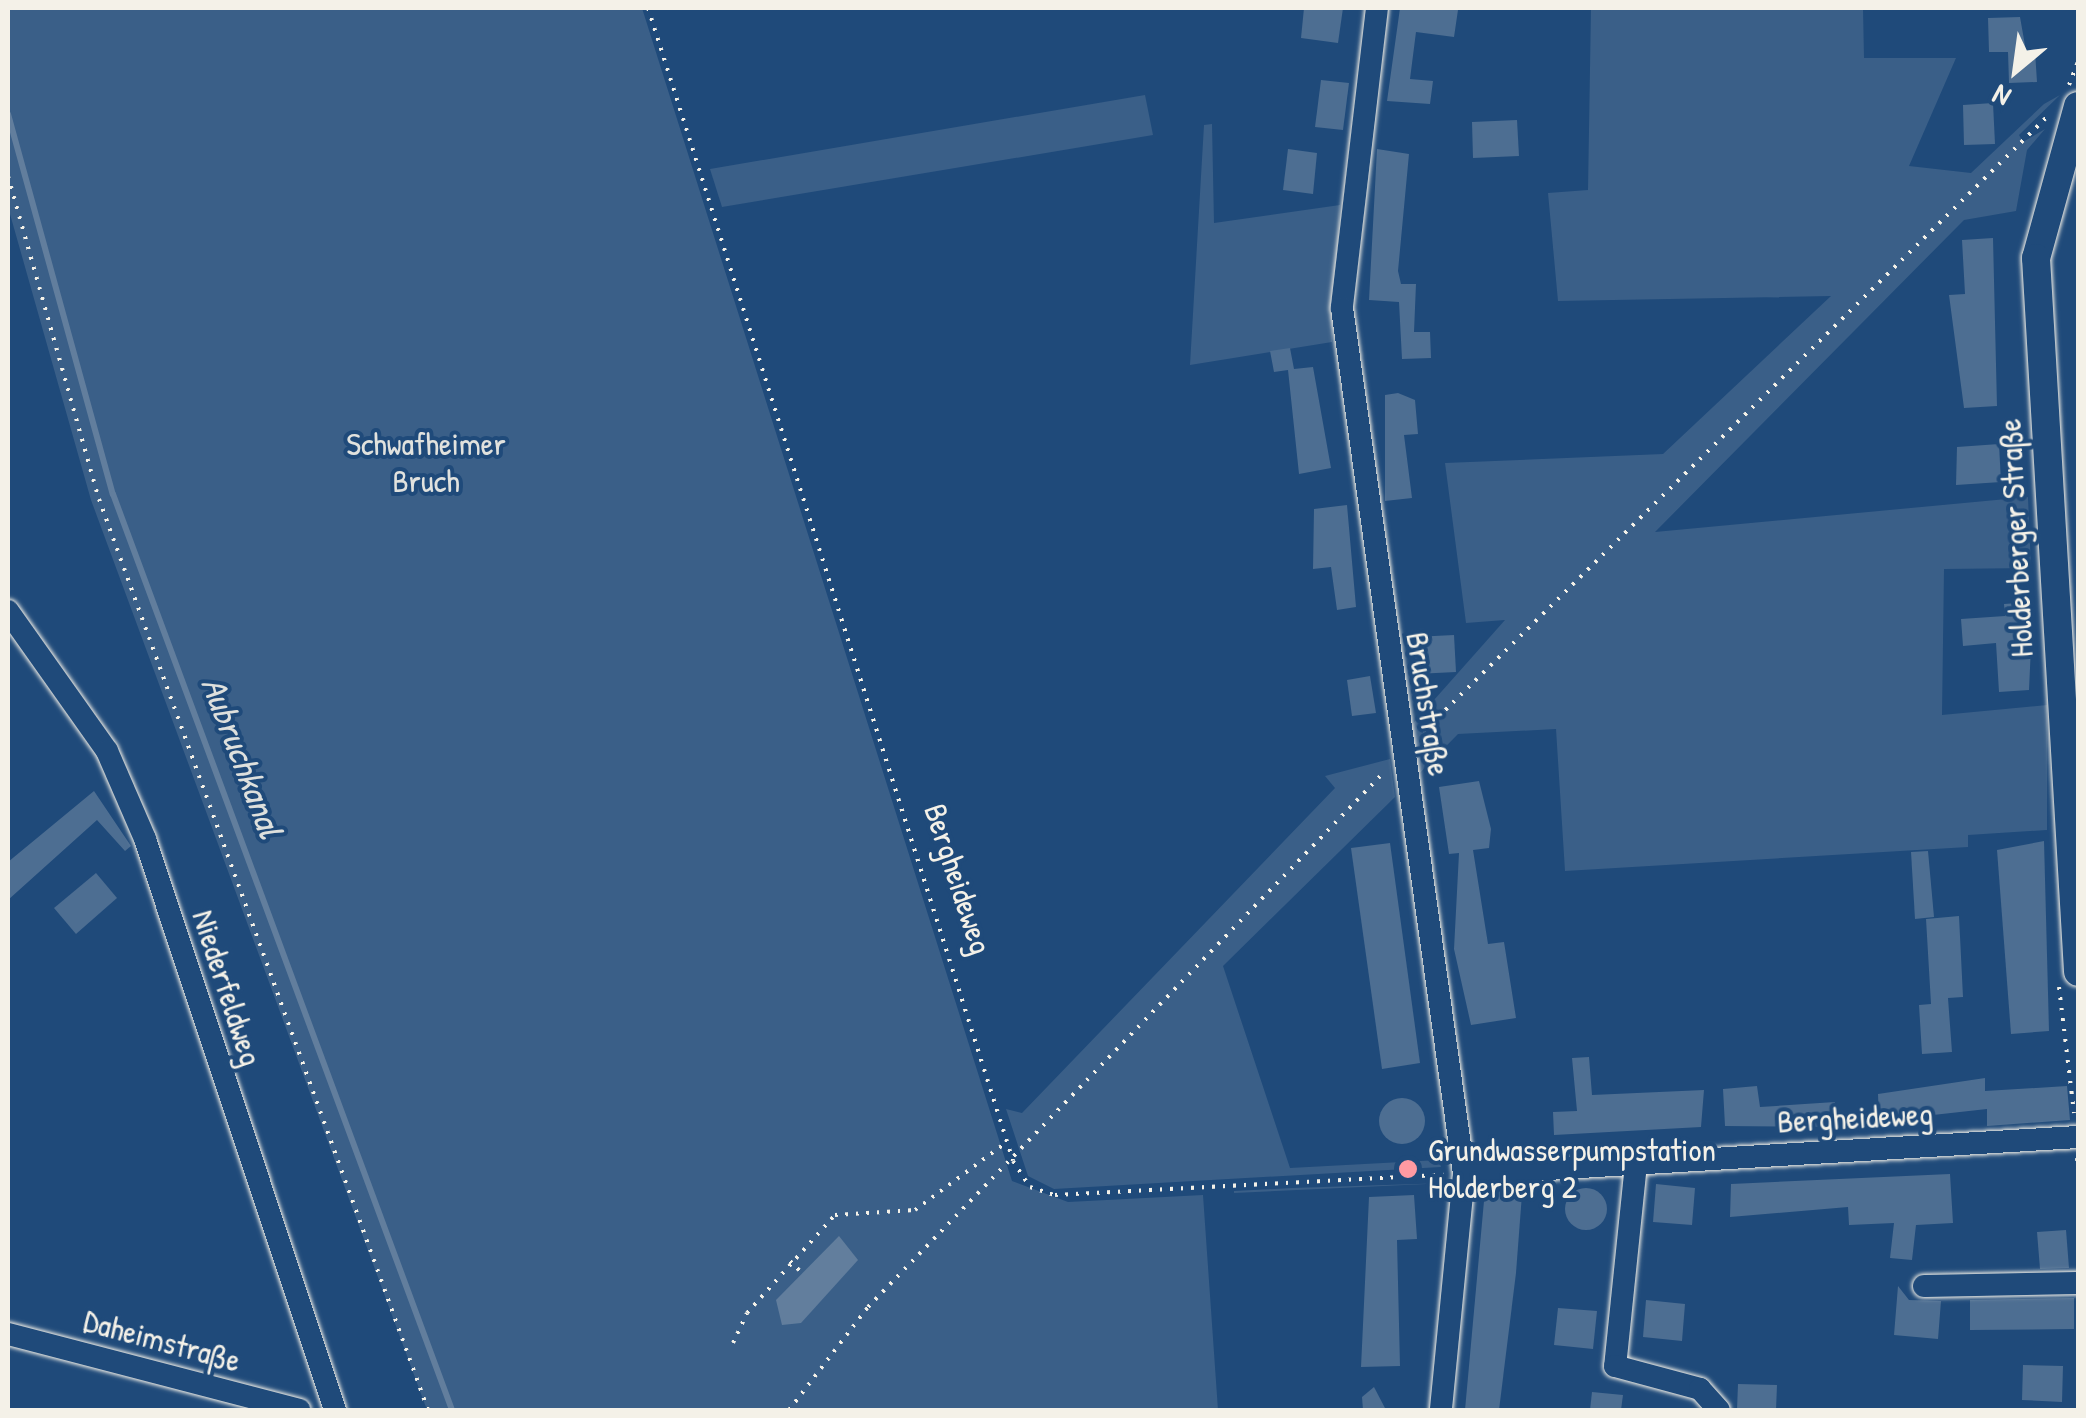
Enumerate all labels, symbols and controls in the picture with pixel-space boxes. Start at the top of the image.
north arrow [1966,20,2066,120]
text: N [1986,76,2017,116]
street label: Holderberger Straße [1991,418,2041,658]
park label: Schwafheimer Bruch [346,426,506,501]
street label: Bruchstraße [1398,629,1458,779]
water label: Aubruchkanal [192,671,292,843]
street label: Bergheideweg [916,799,1000,959]
street label: Niederfeldweg [184,905,270,1071]
street label: Bergheideweg [1776,1095,1934,1141]
place label: Grundwasserpumpstation Holderberg 2 [1428,1132,1716,1207]
marker: Grundwasserpumpstation Holderberg 2 [1397,1158,1419,1180]
street label: Daheimstraße [79,1302,245,1380]

